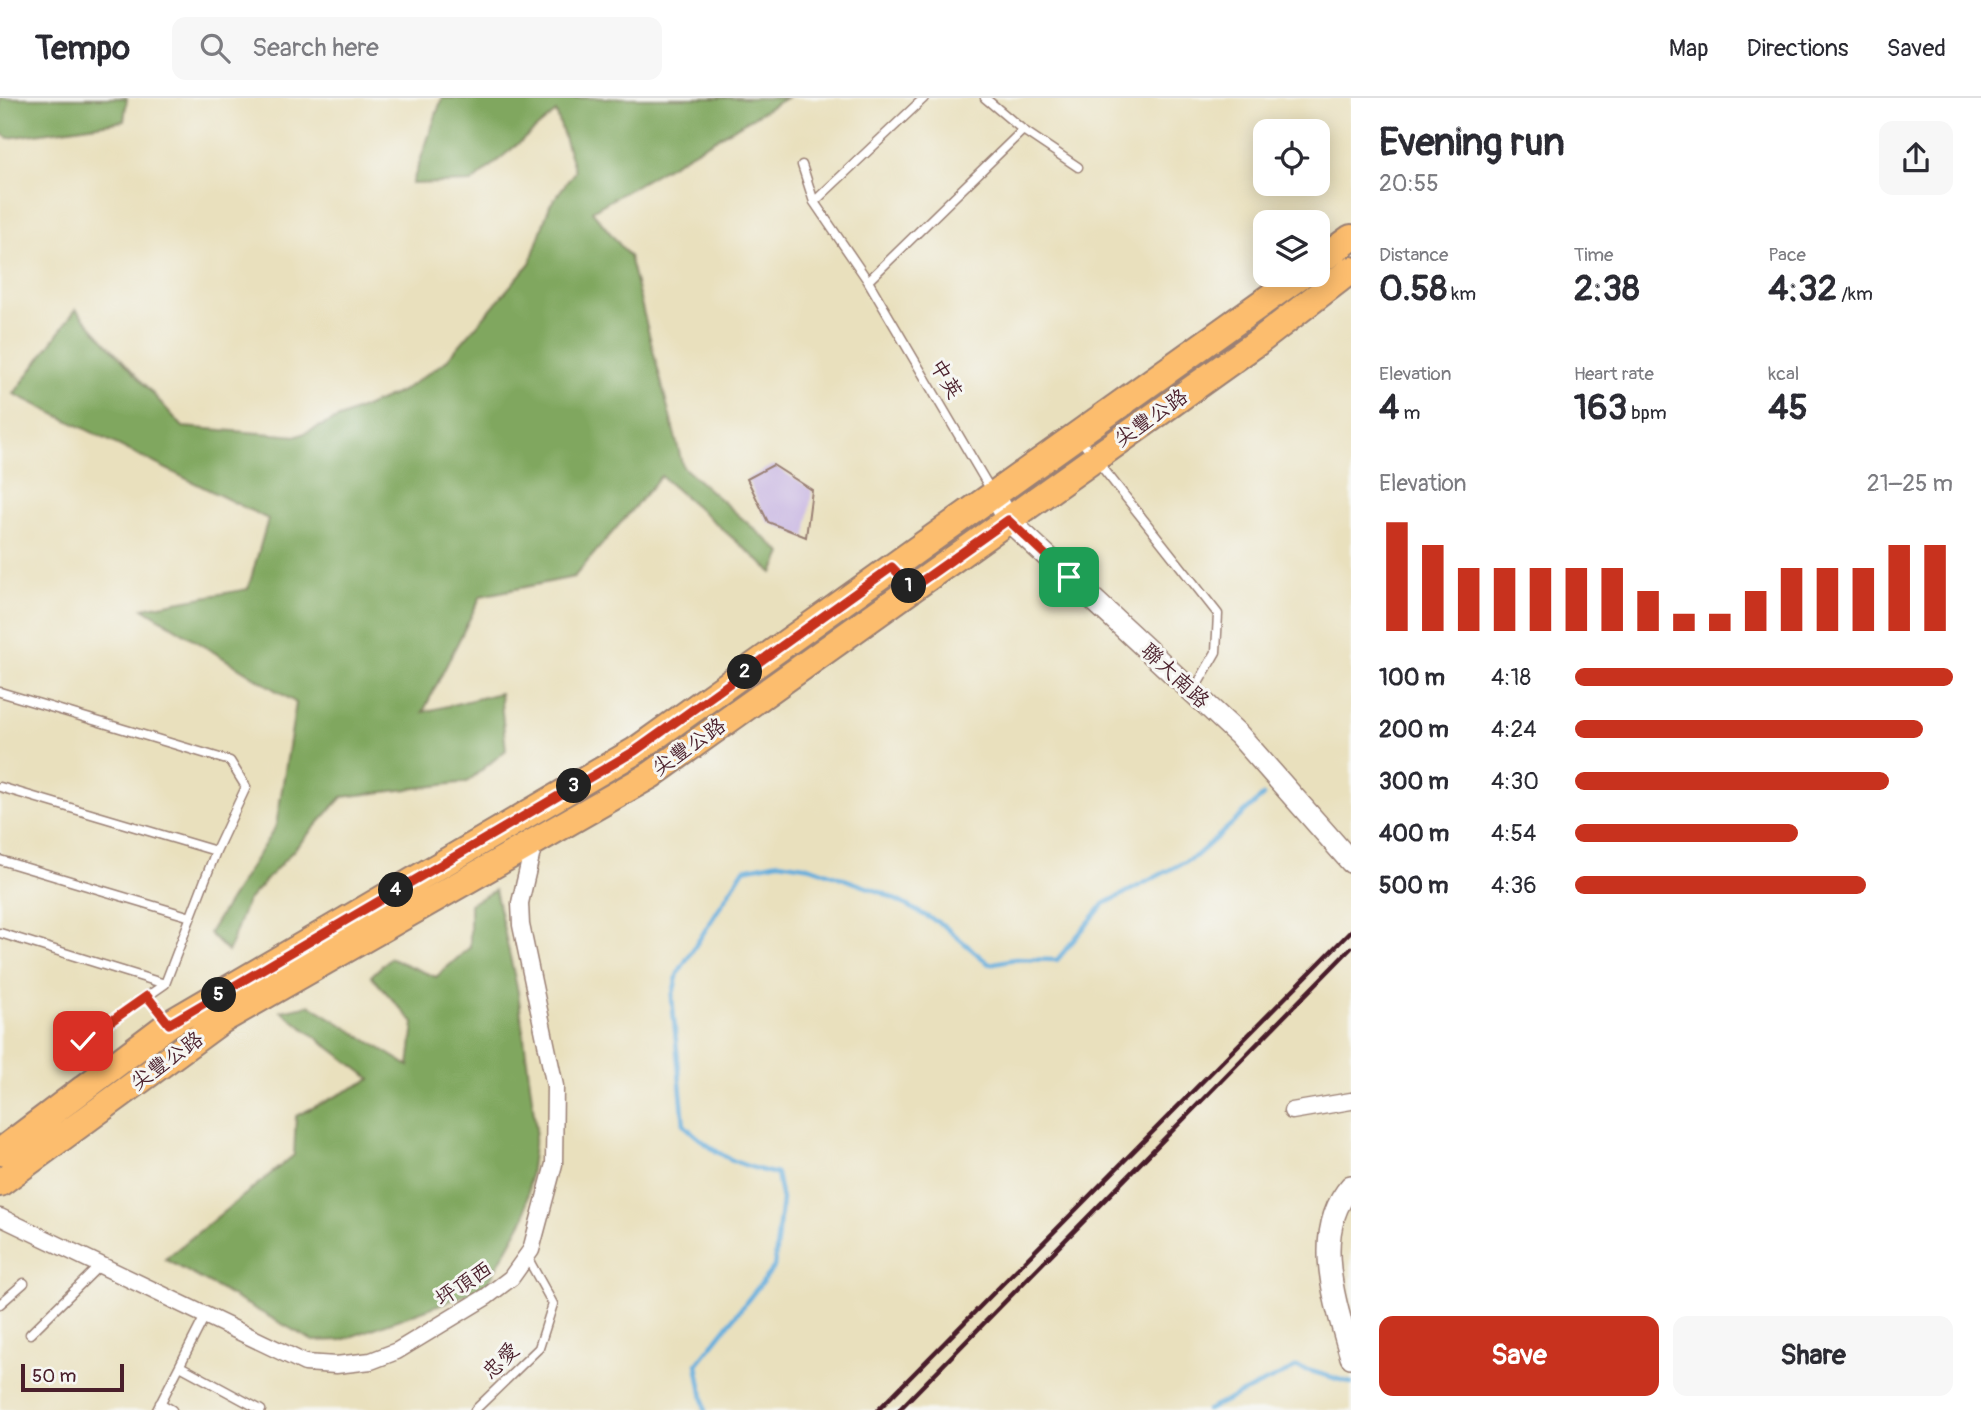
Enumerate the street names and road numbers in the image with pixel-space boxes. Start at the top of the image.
street label: 中英 [924,354,968,404]
street label: 尖豐公路 [1109,383,1193,453]
street label: 聯大南路 [1135,637,1215,715]
street label: 尖豐公路 [647,712,731,782]
street label: 尖豐公路 [125,1025,209,1097]
street label: 坪頂西 [430,1256,498,1312]
street label: 忠愛 [477,1337,525,1385]

